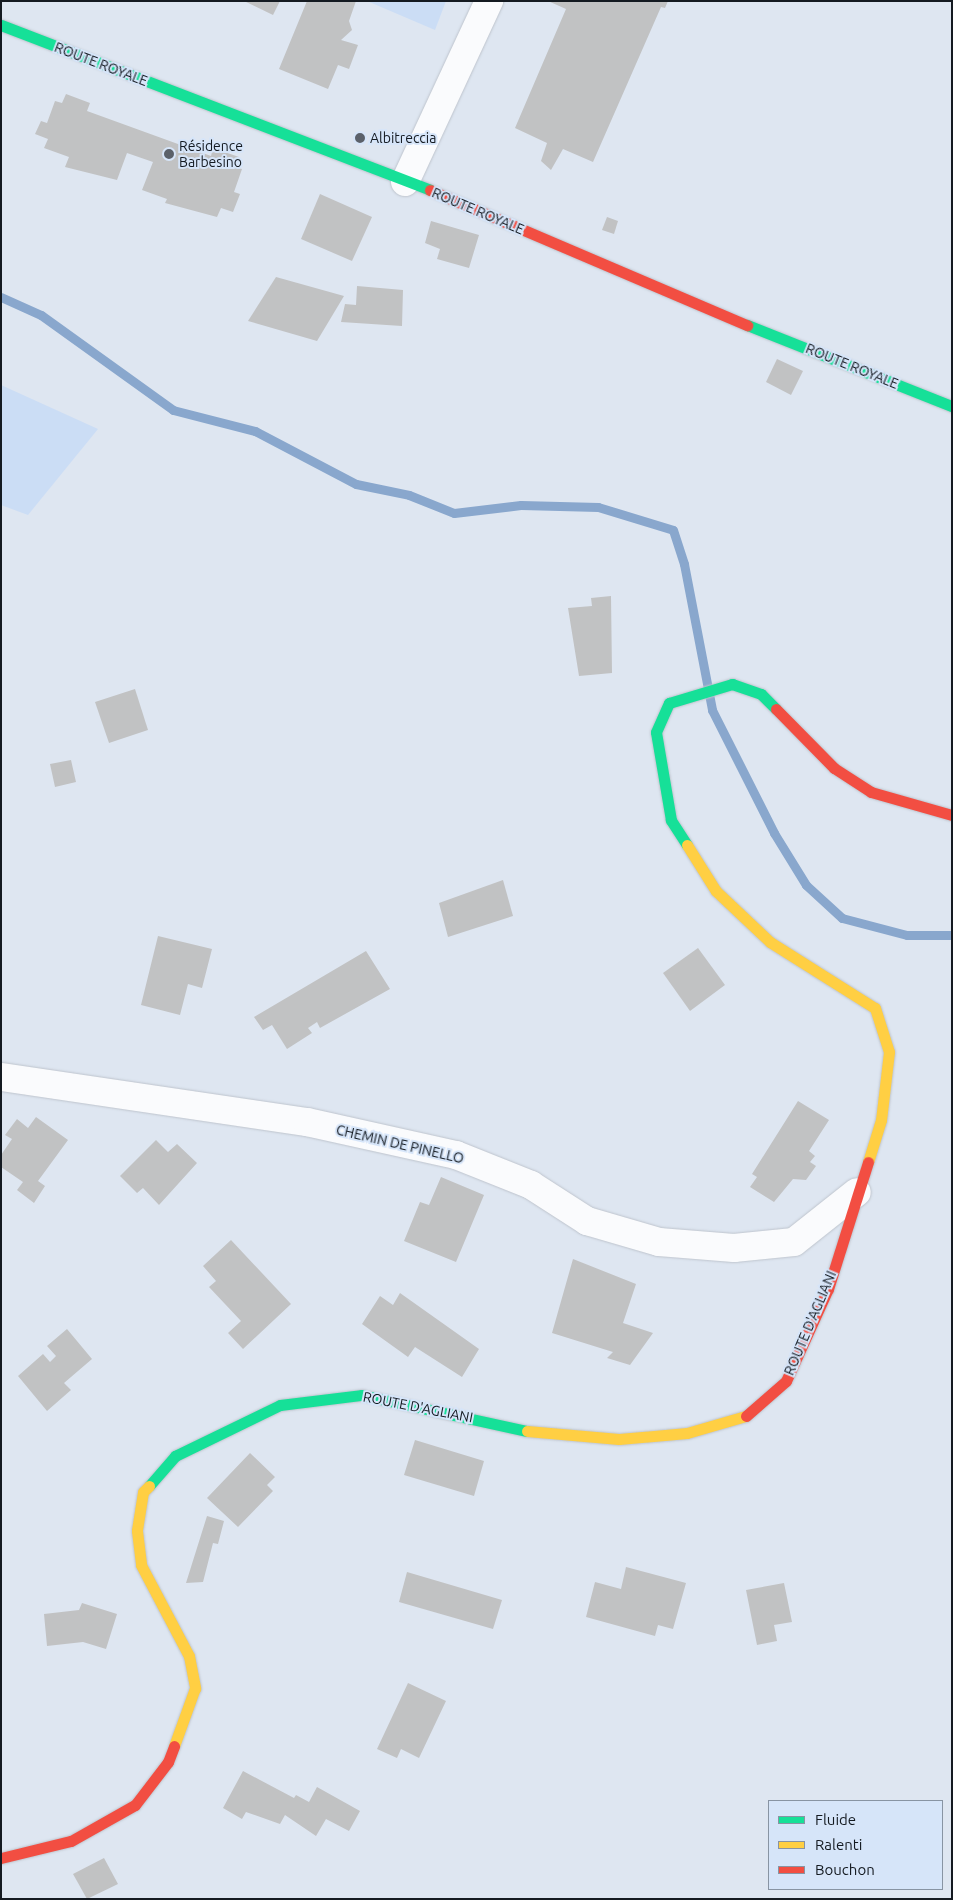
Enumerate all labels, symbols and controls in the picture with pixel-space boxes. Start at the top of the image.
street label: ROUTE ROYALE [52,39,150,89]
place label: Albitreccia [370,130,436,146]
marker: Albitreccia [354,132,366,144]
place label: Résidence Barbesino [179,138,243,170]
marker: Résidence Barbesino [163,148,175,160]
street label: ROUTE ROYALE [429,184,527,238]
street label: ROUTE ROYALE [803,340,901,392]
street label: CHEMIN DE PINELLO [335,1121,465,1167]
street label: ROUTE D'AGLIANI [780,1268,840,1378]
street label: ROUTE D'AGLIANI [362,1388,474,1426]
legend [768,1800,943,1890]
text: Fluide [815,1811,856,1828]
text: Ralenti [815,1836,862,1853]
text: Bouchon [815,1861,875,1878]

